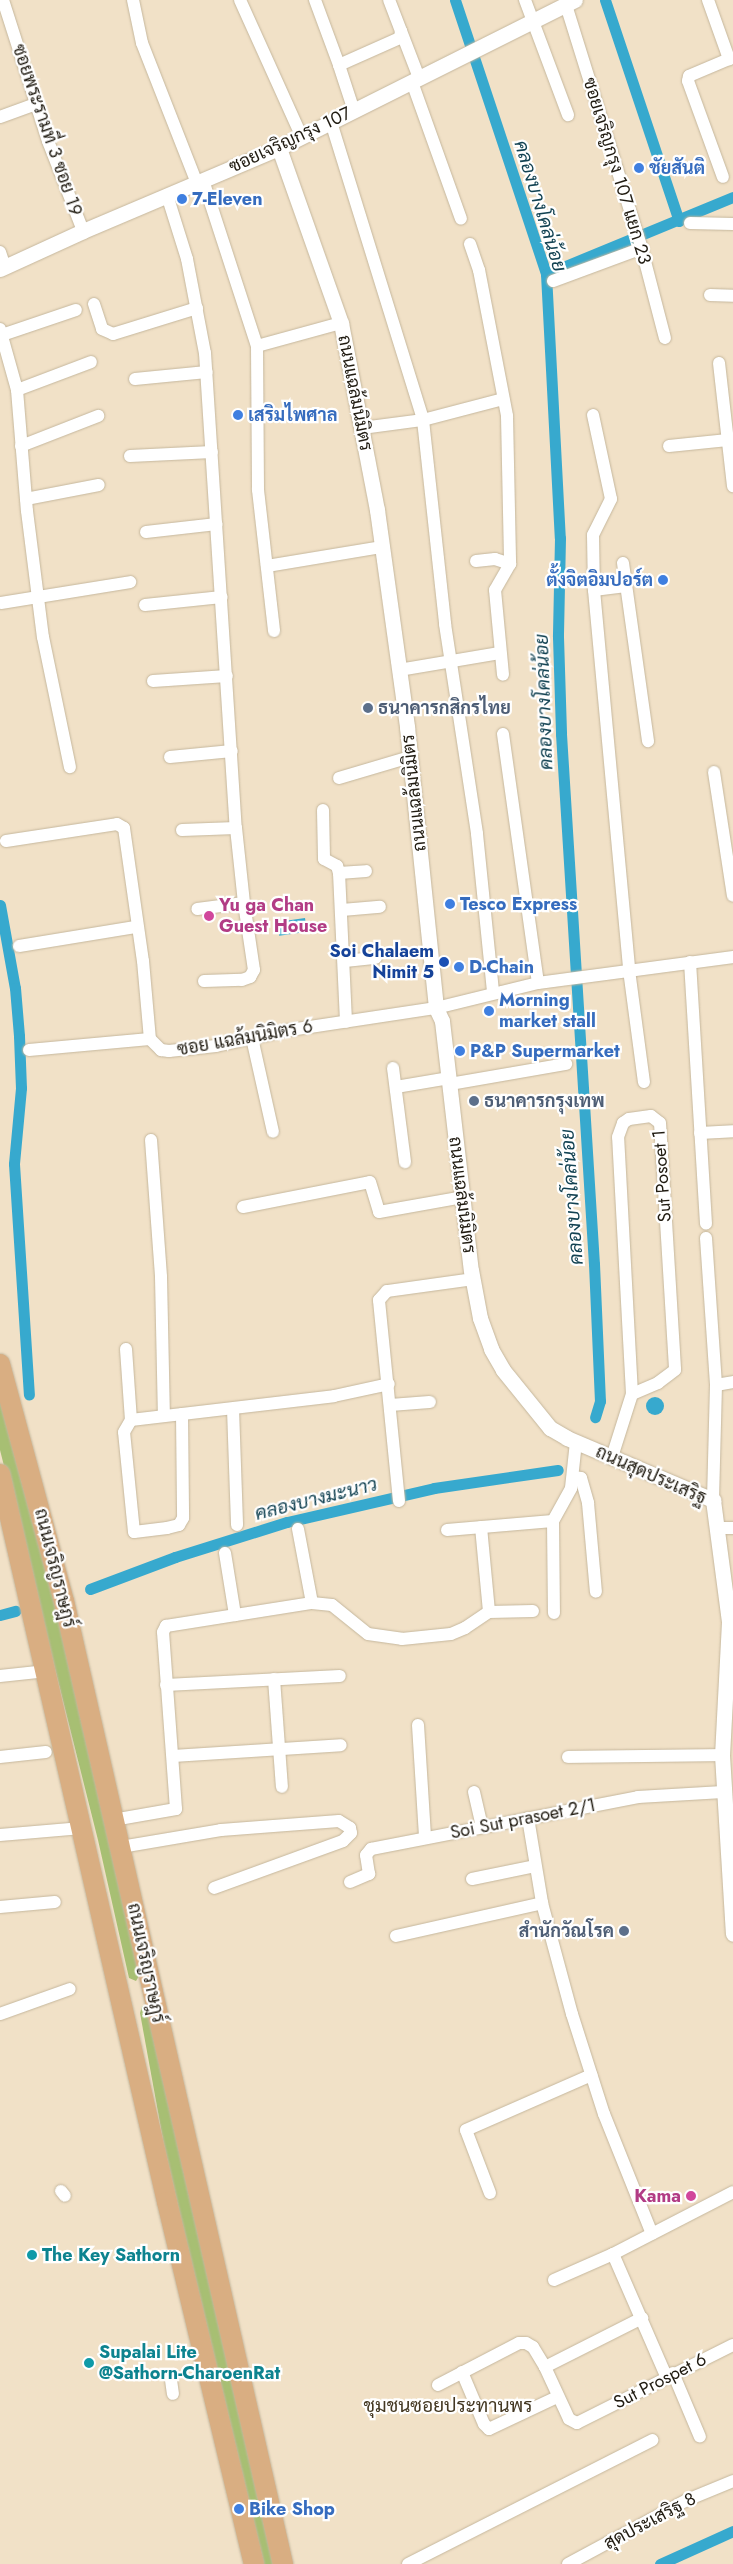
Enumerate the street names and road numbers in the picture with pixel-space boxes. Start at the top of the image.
street label: ซอยพระรามที่ 3 ซอย 19 [7,41,87,219]
street label: ซอยเจริญกรุง 107 แยก 23 [578,75,656,267]
street label: ซอยเจริญกรุง 107 [226,102,354,178]
street label: ถนนแฉล้มนิมิตร [333,333,377,453]
street label: ถนนแฉล้มนิมิตร [397,733,431,853]
street label: ซอย แฉล้มนิมิตร 6 [175,1015,315,1061]
street label: Sut Posoet 1 [648,1129,676,1223]
street label: ถนนแฉล้มนิมิตร [444,1135,480,1255]
street label: ถนนสุดประเสริฐ [592,1441,710,1509]
street label: ถนนเจริญราษฎร์ [30,1506,80,1630]
street label: Soi Sut prasoet 2/1 [449,1794,597,1844]
street label: ถนนเจริญราษฎร์ [123,1901,169,2025]
street label: Sut Prospet 6 [610,2348,710,2414]
street label: สุดประเสริฐ 8 [600,2488,700,2554]

